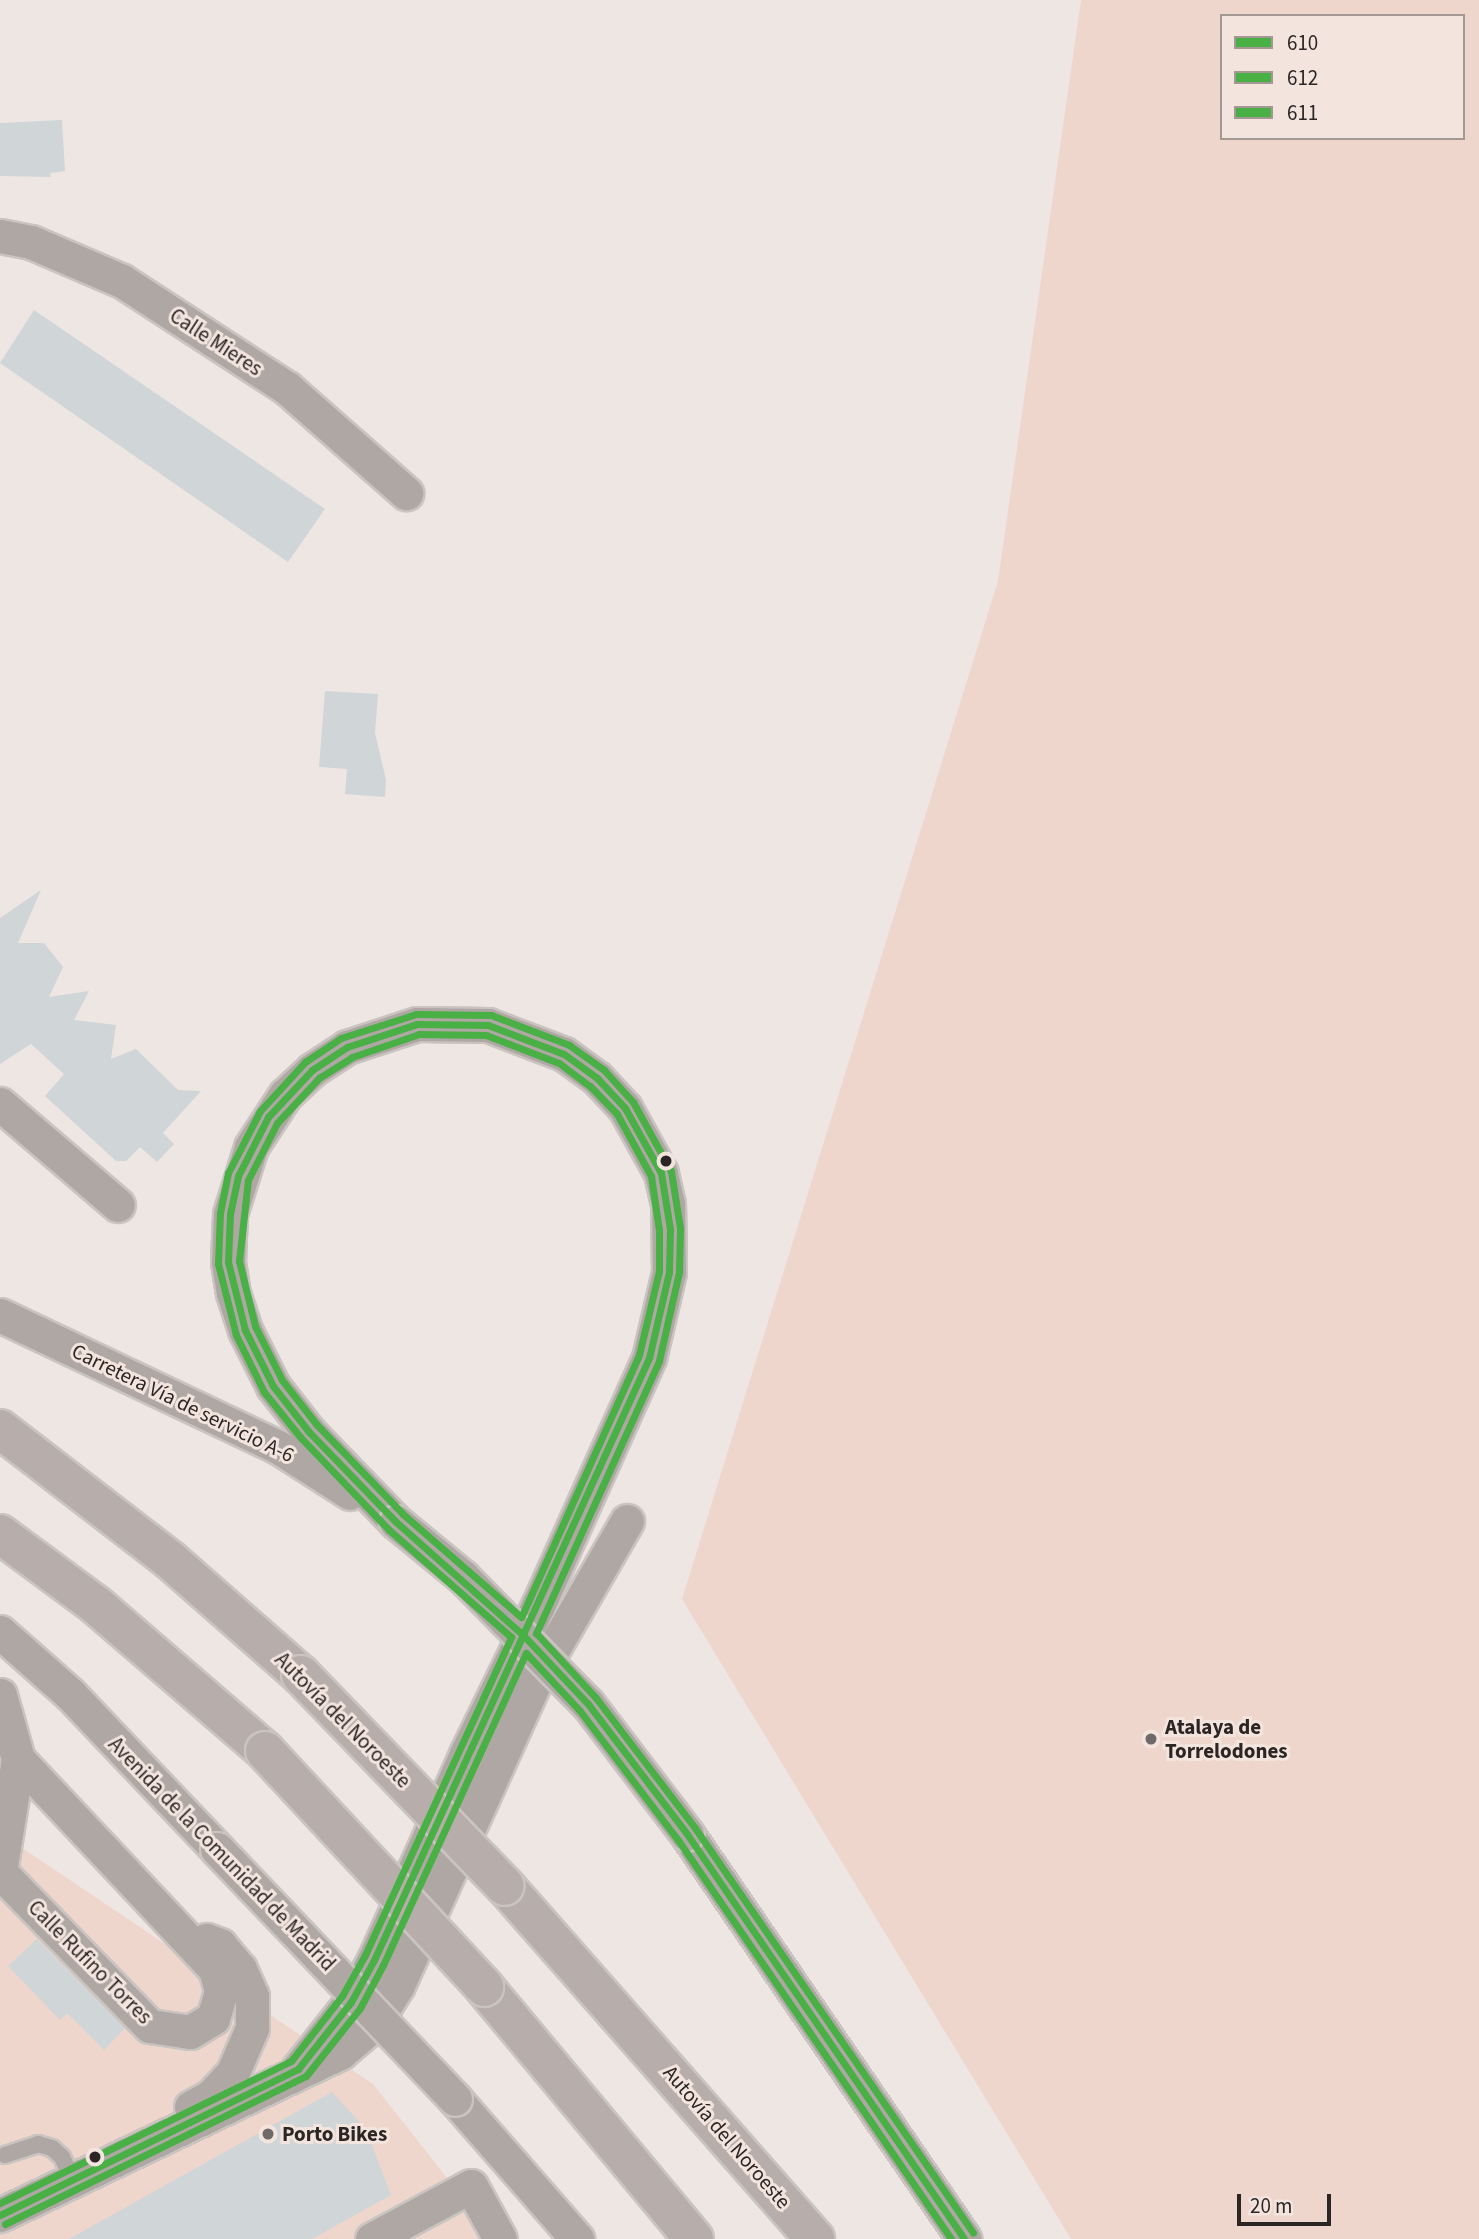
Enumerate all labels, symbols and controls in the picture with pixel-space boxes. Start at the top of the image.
legend [1220,14,1465,140]
text: 610 [1287,28,1318,58]
text: 612 [1287,63,1318,93]
text: 611 [1287,98,1318,128]
street label: Calle Mieres [165,303,267,381]
unlabelled marker [659,1154,673,1168]
street label: Carretera Vía de servicio A-6 [68,1338,298,1468]
street label: Autovía del Noroeste [270,1647,416,1793]
place label: Atalaya de Torrelodones [1165,1714,1288,1764]
marker: Atalaya de Torrelodones [1143,1731,1159,1747]
street label: Avenida de la Comunidad de Madrid [103,1732,341,1976]
street label: Calle Rufino Torres [23,1895,157,2029]
street label: Autovía del Noroeste [658,2060,796,2214]
place label: Porto Bikes [282,2121,387,2147]
marker: Porto Bikes [260,2126,276,2142]
unlabelled marker [88,2150,102,2164]
scale bar [1241,2180,1336,2224]
text: 20 m [1250,2191,1292,2221]

